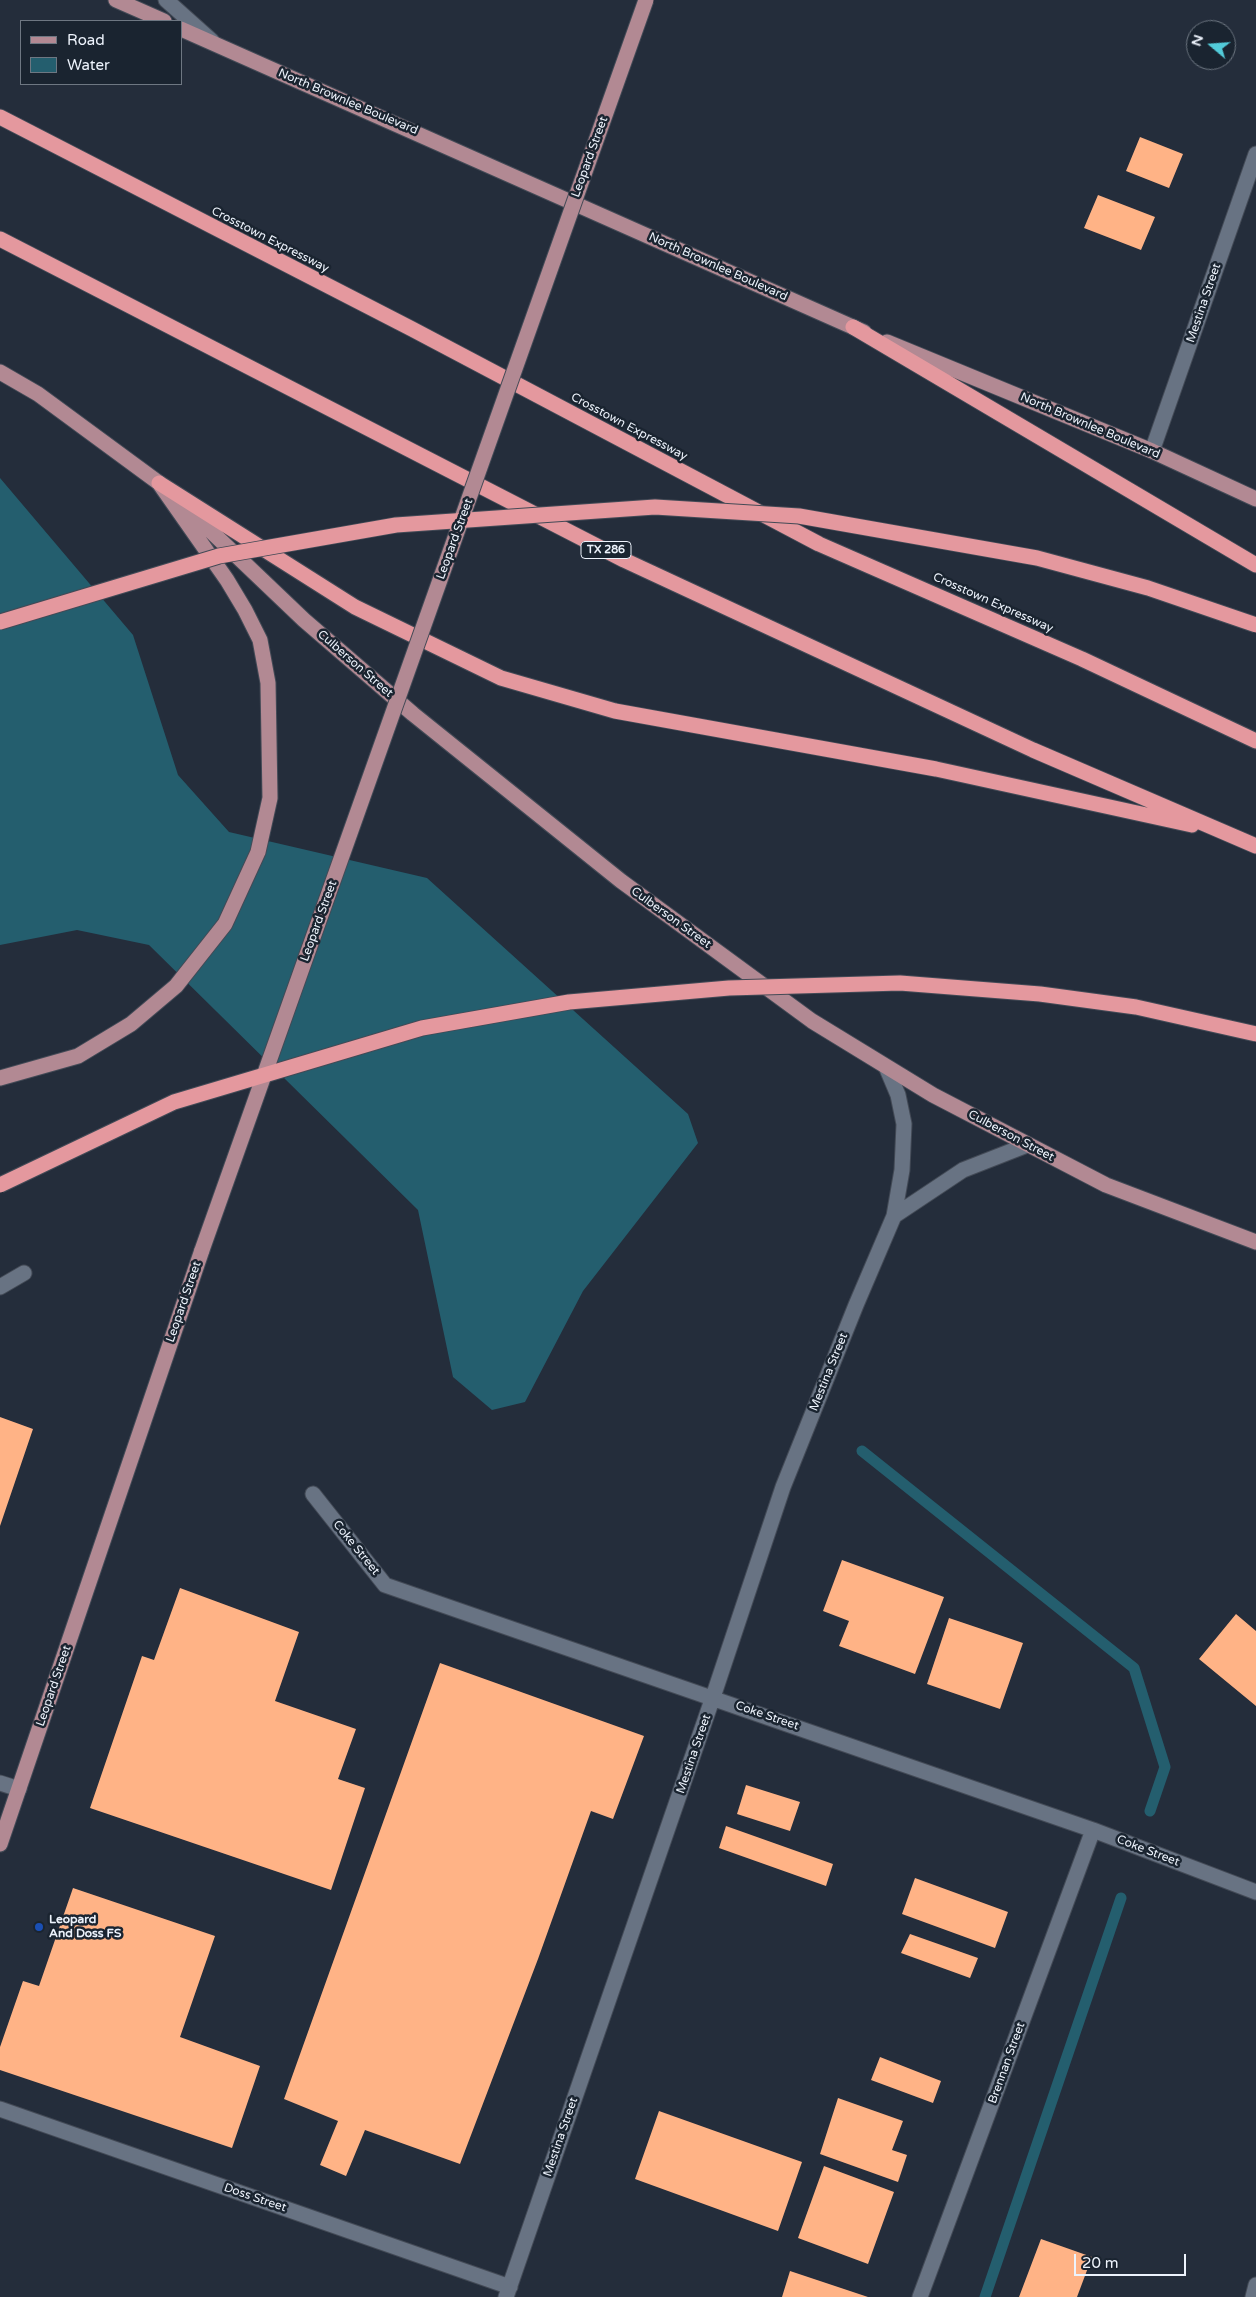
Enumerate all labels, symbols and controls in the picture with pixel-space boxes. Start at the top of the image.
legend [20,20,182,85]
north arrow [1186,20,1236,70]
text: Road [67,31,105,49]
text: N [1187,33,1207,48]
text: Water [67,56,110,74]
street label: North Brownlee Boulevard [276,66,420,138]
street label: Leopard Street [569,115,611,199]
street label: Crosstown Expressway [209,204,331,276]
street label: North Brownlee Boulevard [646,230,790,304]
street label: Mestina Street [1184,261,1224,345]
street label: Crosstown Expressway [568,390,690,464]
street label: North Brownlee Boulevard [1018,390,1162,462]
street label: Leopard Street [434,497,476,581]
road number: TX 286 [581,542,631,558]
street label: Crosstown Expressway [931,570,1055,636]
street label: Culberson Street [314,627,396,701]
street label: Leopard Street [298,879,340,963]
street label: Culberson Street [628,884,714,952]
street label: Culberson Street [966,1107,1056,1165]
street label: Leopard Street [163,1260,205,1344]
street label: Mestina Street [807,1331,851,1413]
street label: Coke Street [330,1518,382,1578]
street label: Leopard Street [33,1644,75,1728]
street label: Coke Street [733,1698,801,1734]
street label: Mestina Street [674,1712,714,1796]
street label: Coke Street [1115,1832,1181,1870]
place label: Leopard And Doss FS [49,1913,121,1941]
marker: Leopard And Doss FS [33,1921,45,1933]
street label: Brennan Street [986,2020,1028,2106]
street label: Mestina Street [541,2095,581,2179]
street label: Doss Street [222,2181,288,2215]
scale bar [1076,2244,1188,2276]
text: 20 m [1082,2254,1119,2272]

